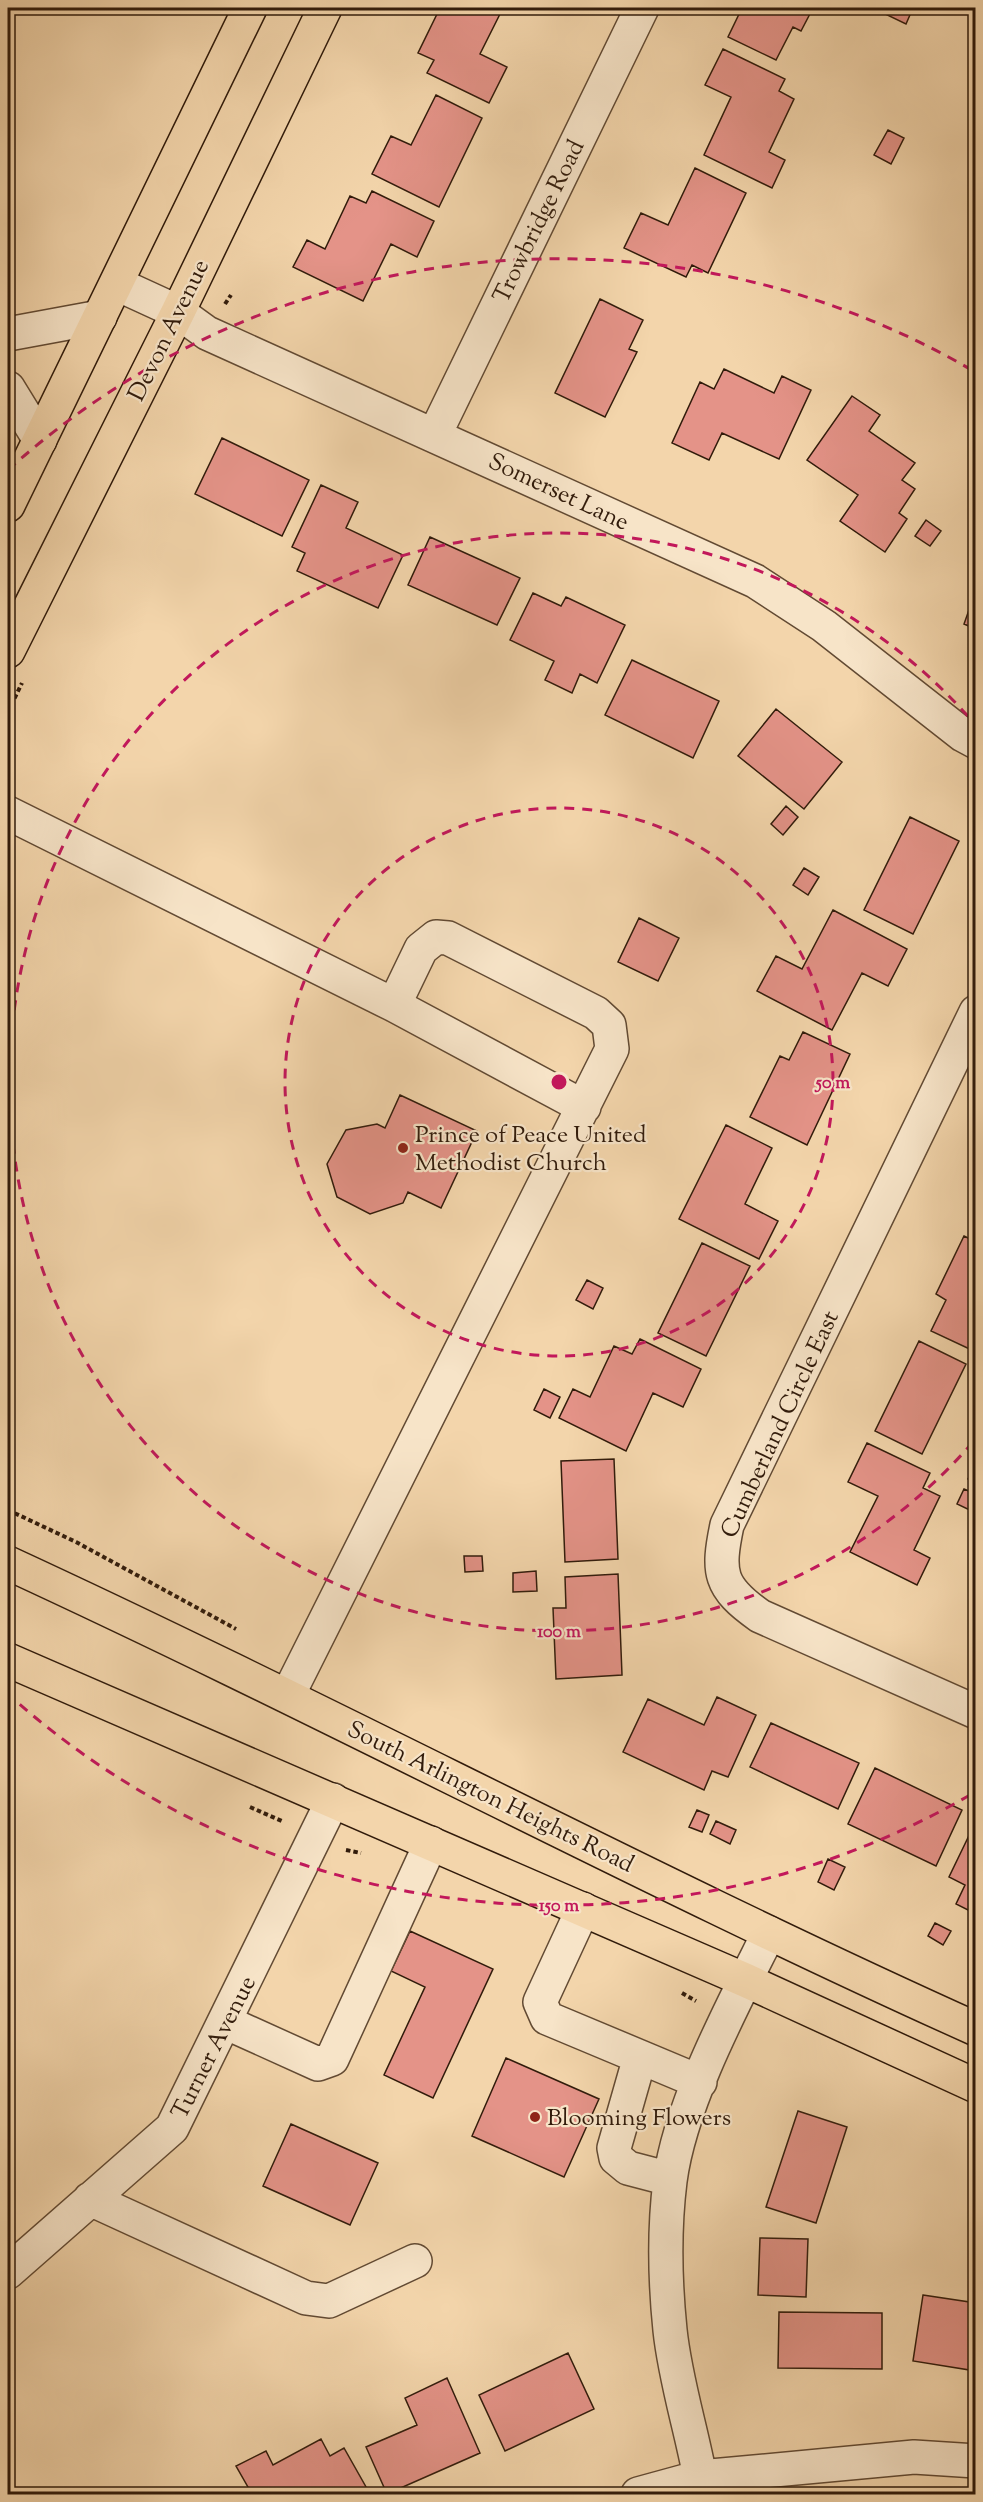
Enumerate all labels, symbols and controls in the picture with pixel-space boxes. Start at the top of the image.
street label: Trowbridge Road [486,134,594,309]
street label: Devon Avenue [121,254,219,408]
street label: Somerset Lane [482,445,634,540]
text: 50 m [814,1071,850,1097]
centre of rings [549,1072,569,1092]
place label: Prince of Peace United Methodist Church [415,1119,647,1181]
marker: Prince of Peace United Methodist Church [396,1141,410,1155]
street label: Cumberland Circle East [713,1306,848,1544]
text: 100 m [537,1620,581,1646]
street label: South Arlington Heights Road [341,1713,640,1882]
text: 150 m [539,1894,579,1920]
street label: Turner Avenue [164,1970,266,2126]
place label: Blooming Flowers [547,2102,731,2136]
marker: Blooming Flowers [528,2110,542,2124]

